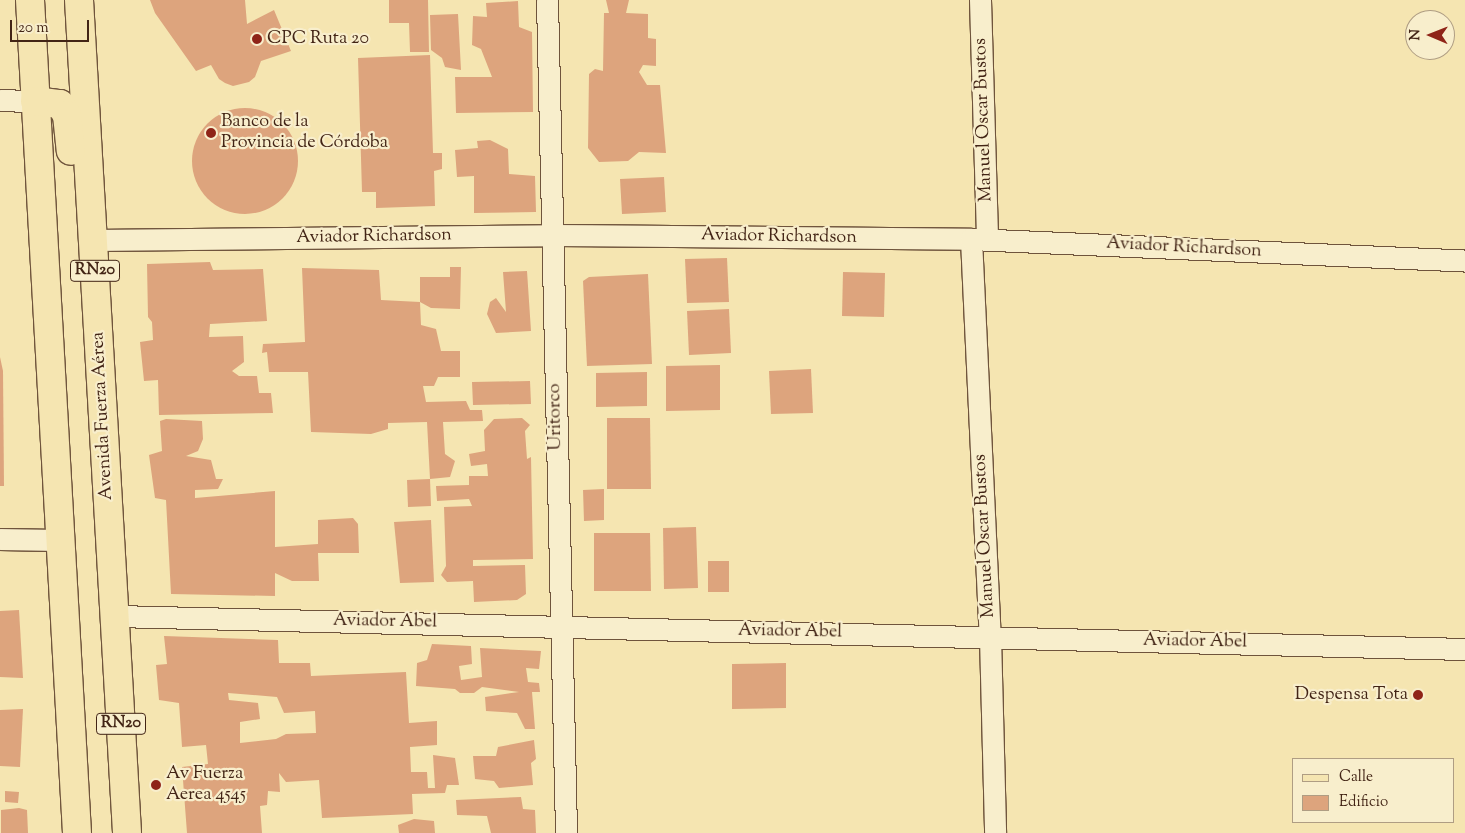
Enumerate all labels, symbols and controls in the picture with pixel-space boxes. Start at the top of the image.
scale bar [12,10,91,42]
north arrow [1405,10,1455,60]
text: 20 m [18,18,49,39]
place label: CPC Ruta 20 [267,28,369,50]
text: N [1406,29,1426,41]
marker: CPC Ruta 20 [251,33,263,45]
street label: Manuel Oscar Bustos [970,38,998,202]
place label: Banco de la Provincia de Córdoba [221,112,388,154]
marker: Banco de la Provincia de Córdoba [205,127,217,139]
street label: Aviador Richardson [296,225,452,249]
street label: Aviador Richardson [701,225,857,249]
street label: Aviador Richardson [1106,233,1262,263]
road number: RN20 [70,258,120,284]
street label: Avenida Fuerza Aérea [88,331,118,501]
street label: Uritorco [545,383,567,451]
street label: Manuel Oscar Bustos [970,454,1000,618]
street label: Aviador Abel [333,610,437,634]
street label: Aviador Abel [738,620,842,644]
street label: Aviador Abel [1143,630,1247,654]
place label: Despensa Tota [1295,684,1408,706]
marker: Despensa Tota [1412,689,1424,701]
road number: RN20 [96,711,146,738]
legend [1292,758,1455,823]
place label: Av Fuerza Aerea 4545 [166,764,246,806]
text: Calle [1339,767,1373,788]
marker: Av Fuerza Aerea 4545 [150,779,162,791]
text: Edificio [1339,792,1388,813]

